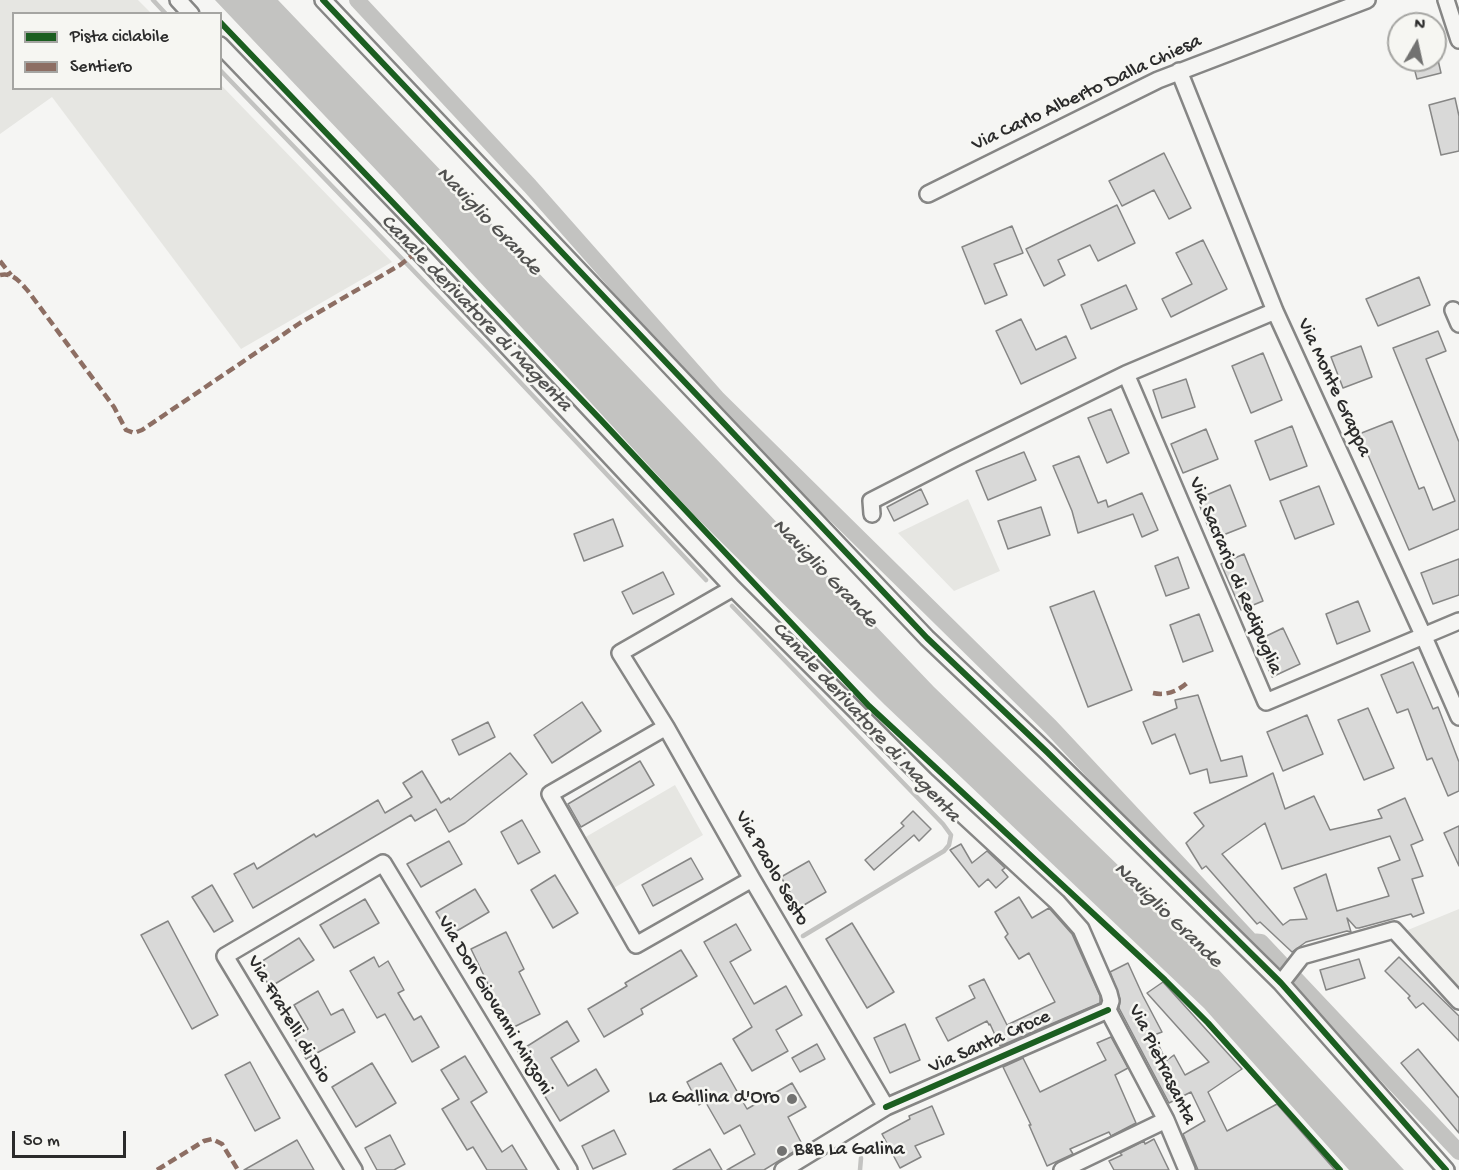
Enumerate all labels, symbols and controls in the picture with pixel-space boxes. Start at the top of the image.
legend [12,12,222,90]
north arrow [1387,12,1447,72]
text: N [1413,16,1426,36]
text: Pista ciclabile [70,27,169,48]
street label: Via Carlo Alberto Dalla Chiesa [968,30,1206,158]
text: Sentiero [70,57,132,78]
water label: Naviglio Grande [430,162,546,282]
water label: Canale derivatore di Magenta [374,210,576,418]
street label: Via Monte Grappa [1290,315,1376,461]
street label: Via Sacrario di Redipuglia [1182,474,1286,678]
water label: Naviglio Grande [766,514,882,634]
water label: Canale derivatore di Magenta [765,618,965,828]
street label: Via Paolo Sesto [728,807,814,931]
water label: Naviglio Grande [1107,858,1227,974]
street label: Via Don Giovanni Minzoni [431,912,557,1100]
street label: Via Fratelli di Dio [240,952,336,1088]
street label: Via Pietrasanta [1122,1001,1200,1129]
street label: Via Santa Croce [925,1005,1055,1081]
place label: La Gallina d'Oro [648,1087,780,1111]
marker: La Gallina d'Oro [785,1092,799,1106]
scale bar [15,1119,129,1157]
text: 50 m [23,1131,60,1152]
place label: B&B La Galina [794,1139,905,1163]
marker: B&B La Galina [775,1144,789,1158]

